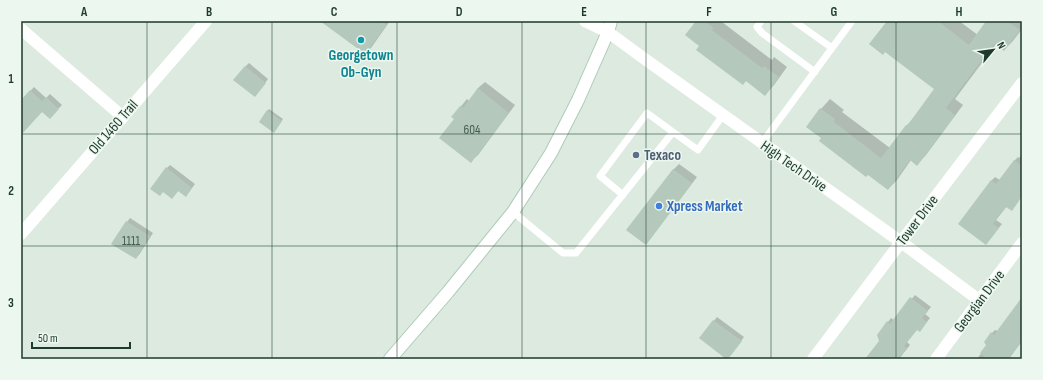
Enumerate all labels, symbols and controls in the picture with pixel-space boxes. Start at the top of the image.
text: A [80,4,88,20]
text: B [206,4,212,20]
text: C [331,4,338,20]
text: D [456,4,463,20]
text: E [581,4,587,20]
text: F [706,4,712,20]
text: G [831,4,838,20]
text: H [956,4,963,20]
north arrow [973,30,1013,70]
marker: Georgetown Ob-Gyn [356,35,366,45]
text: N [994,40,1008,51]
place label: Georgetown Ob-Gyn [329,46,393,82]
text: 1 [8,71,14,87]
street label: Old 1460 Trail [84,96,142,159]
house number: 604 [464,122,481,138]
street label: High Tech Drive [757,136,831,196]
place label: Texaco [644,146,681,165]
marker: Texaco [631,150,641,160]
text: 2 [8,183,14,199]
street label: Tower Drive [892,191,943,249]
place label: Xpress Market [666,197,743,216]
marker: Xpress Market [654,201,664,211]
house number: 1111 [122,233,141,249]
street label: Georgian Drive [950,266,1009,336]
text: 3 [8,295,14,311]
scale bar [32,324,130,350]
text: 50 m [38,331,58,346]

